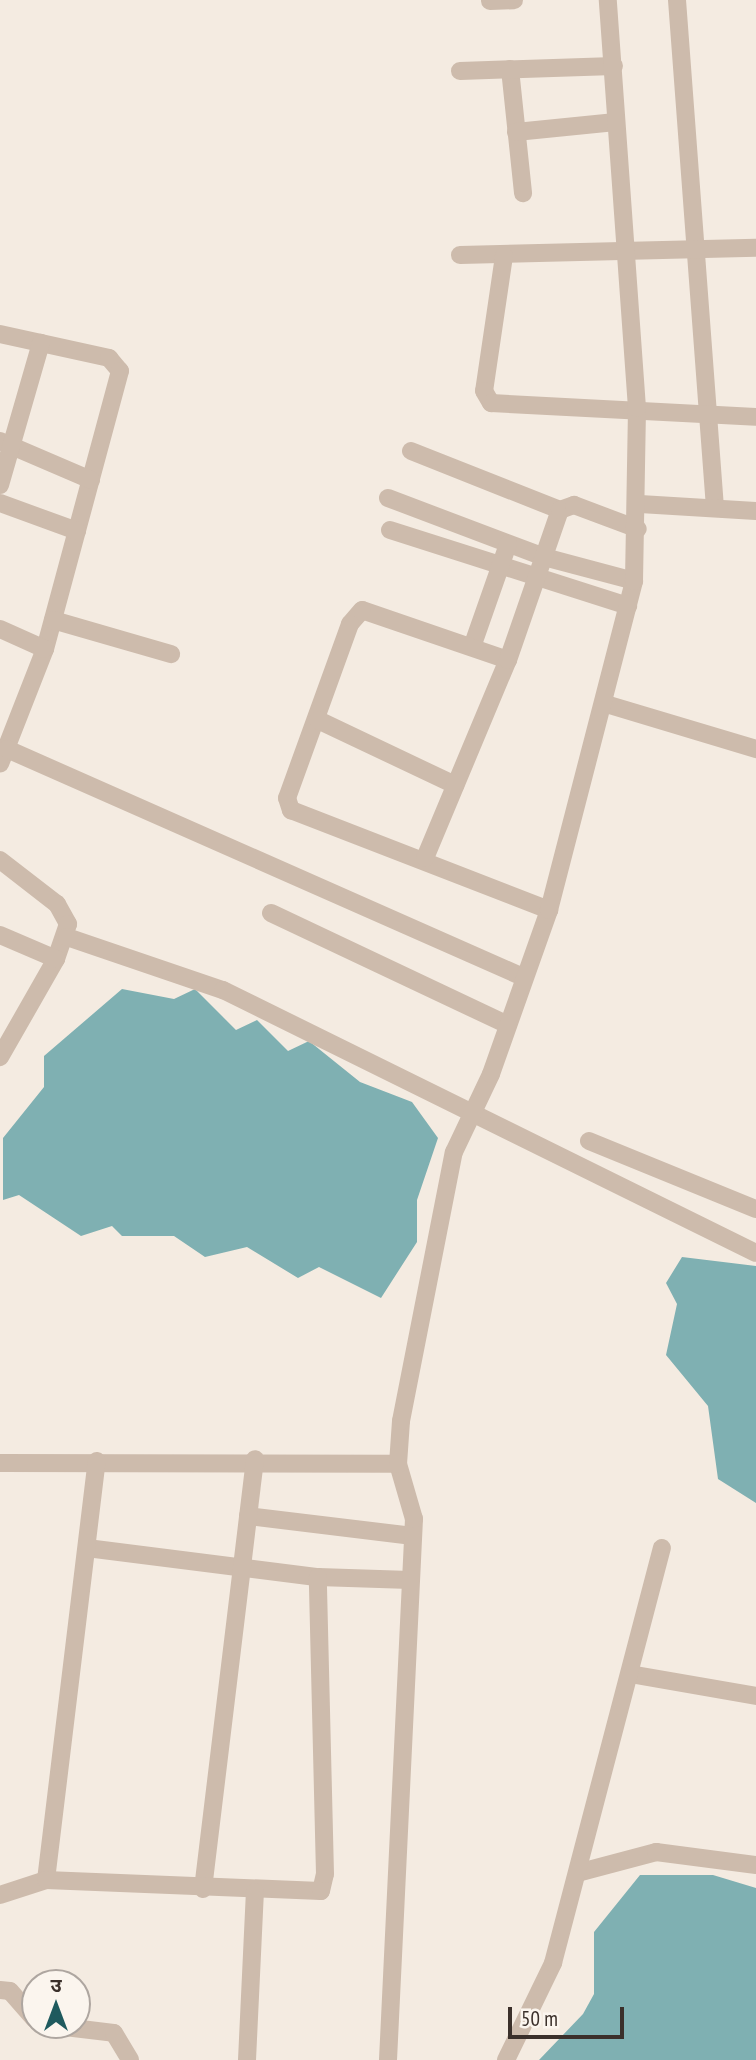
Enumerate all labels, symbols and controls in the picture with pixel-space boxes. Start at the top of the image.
north arrow [21,1969,91,2039]
text: उ [50,1973,62,1997]
scale bar [511,1994,626,2038]
text: 50 m [521,2005,558,2032]

